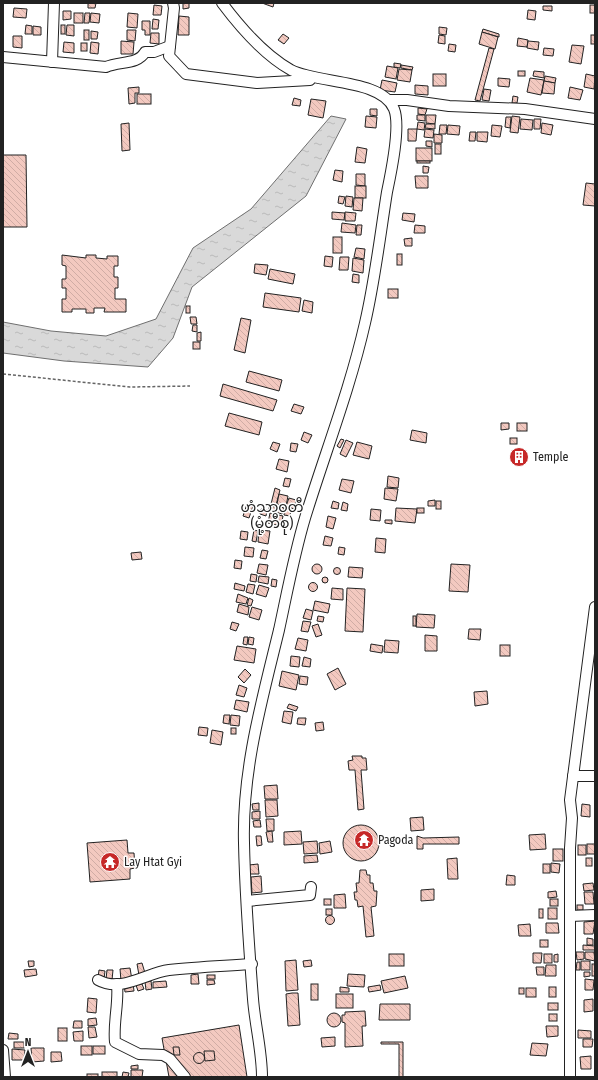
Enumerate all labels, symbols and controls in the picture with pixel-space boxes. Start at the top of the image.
building icon: Temple [508,446,530,468]
place label: Temple [533,450,569,464]
district label: ဟံသာဝတီ (မုံ့တီစု) [240,497,304,535]
temple icon: Pagoda [353,829,375,851]
place label: Pagoda [378,833,414,847]
temple icon: Lay Htat Gyi [99,851,121,873]
place label: Lay Htat Gyi [124,855,182,869]
north arrow [8,1032,48,1072]
text: N [25,1036,31,1049]

